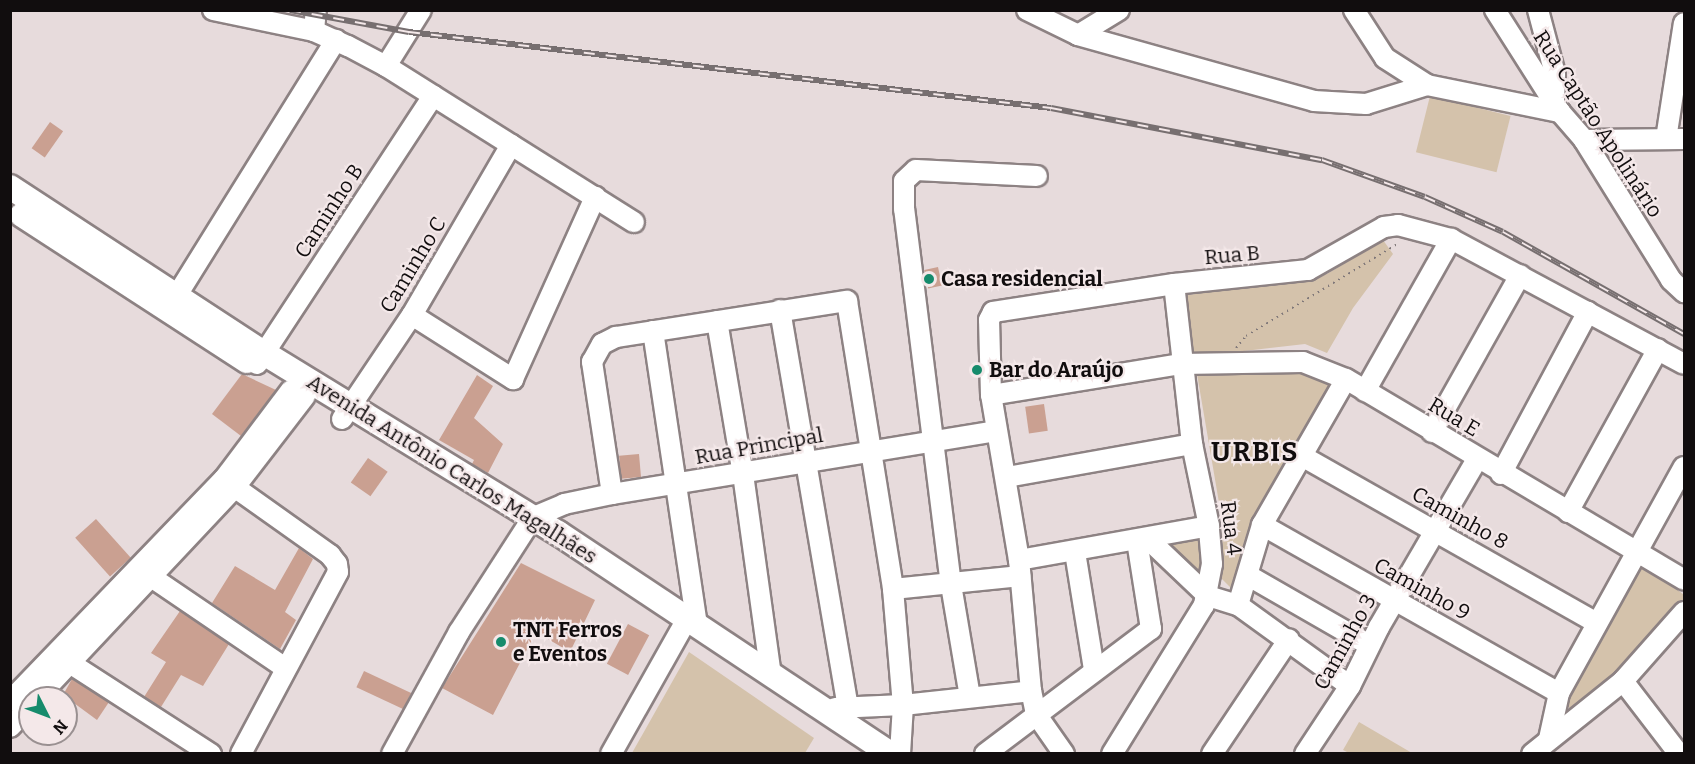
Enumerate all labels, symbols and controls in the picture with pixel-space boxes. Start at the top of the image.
street label: Rua Captão Apolinário [1528,26,1668,222]
street label: Caminho B [289,159,369,263]
street label: Caminho C [375,213,451,317]
street label: Rua B [1203,240,1261,270]
place label: Casa residencial [941,266,1103,292]
marker: Casa residencial [922,272,936,286]
place label: Bar do Araújo [989,357,1124,383]
marker: Bar do Araújo [970,363,984,377]
street label: Avenida Antônio Carlos Magalhães [302,369,602,569]
street label: Rua E [1424,392,1484,442]
street label: Rua Principal [693,422,825,470]
district label: URBIS [1211,437,1299,469]
street label: Caminho 8 [1407,481,1513,555]
street label: Rua 4 [1215,499,1247,557]
street label: Caminho 9 [1370,552,1474,626]
street label: Caminho 3 [1308,590,1382,694]
place label: TNT Ferros e Eventos [513,617,622,667]
marker: TNT Ferros e Eventos [494,635,508,649]
north arrow [18,686,78,746]
text: N [49,716,71,738]

